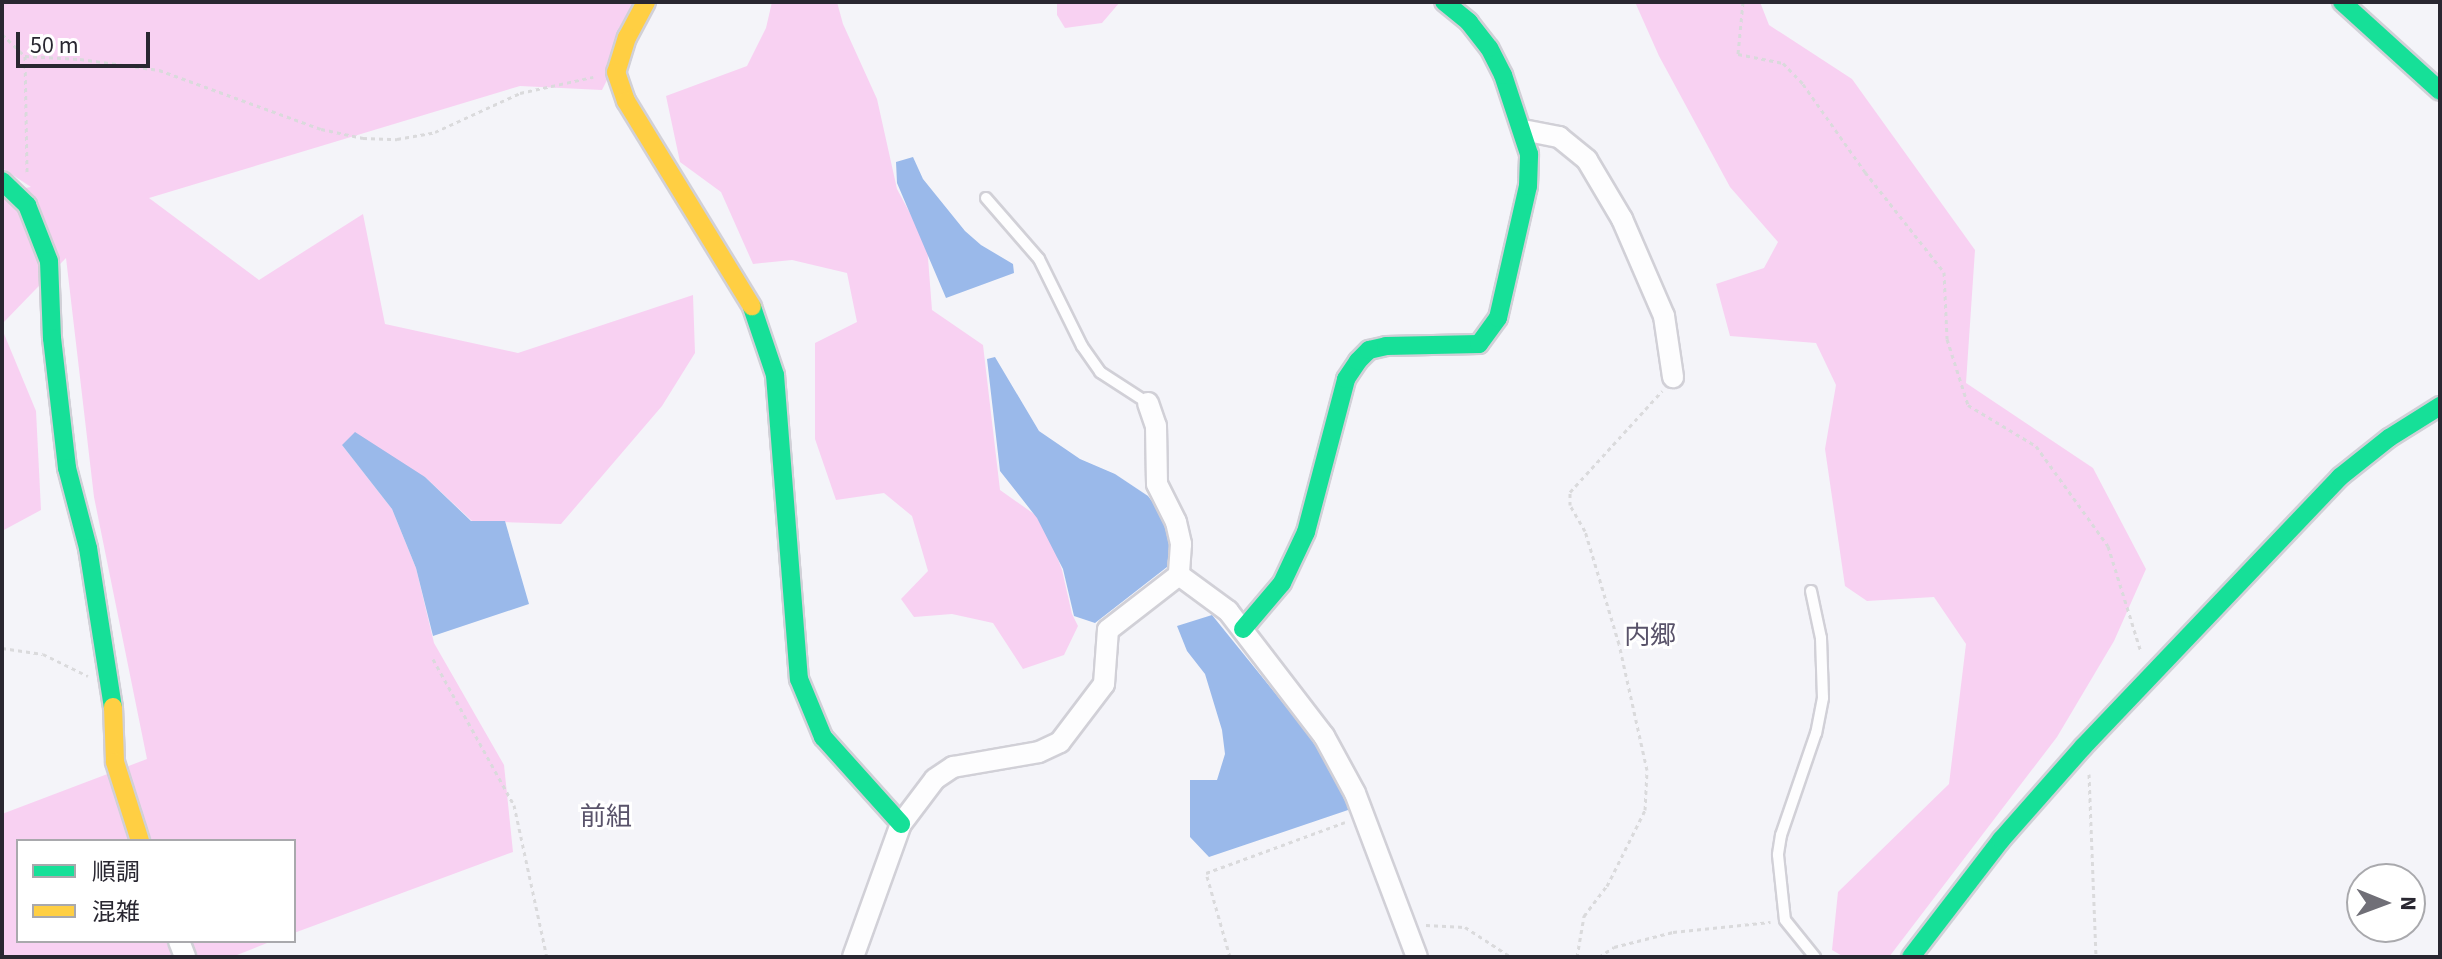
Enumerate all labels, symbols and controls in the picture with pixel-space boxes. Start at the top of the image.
scale bar [20,16,154,66]
text: 50 m [30,28,79,63]
district label: 内郷 [1624,620,1676,652]
district label: 前組 [580,801,632,833]
legend [16,839,296,943]
text: 順調 [92,855,140,890]
north arrow [2346,863,2426,943]
text: 混雑 [92,895,140,930]
text: N [2392,896,2424,911]

